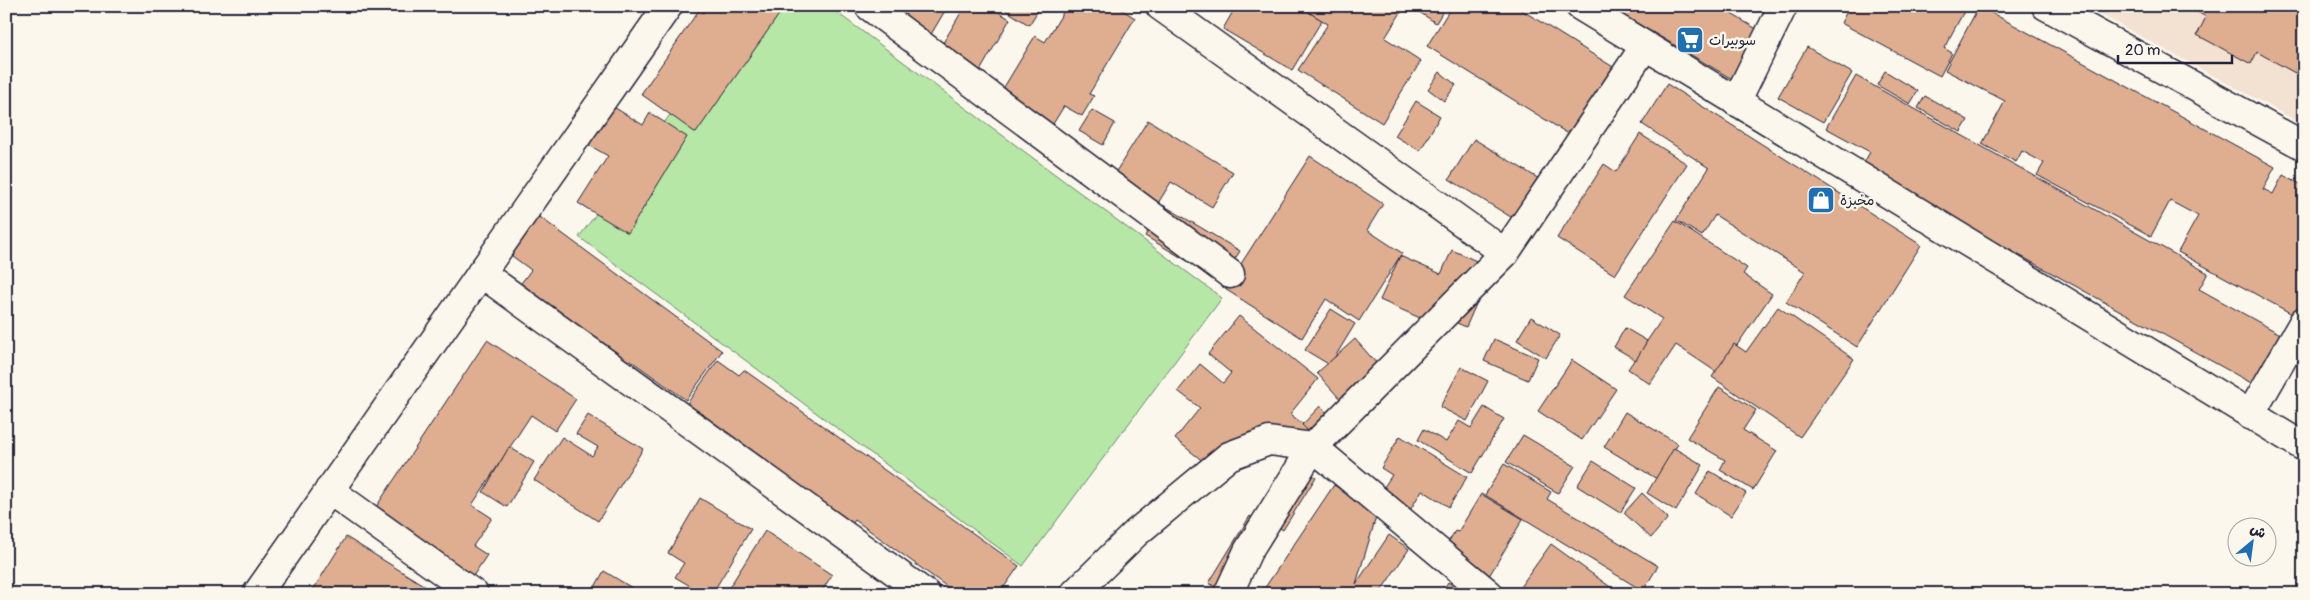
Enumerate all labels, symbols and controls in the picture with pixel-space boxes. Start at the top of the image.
supermarket icon: سوبيرات [1675,25,1705,55]
place label: سوبيرات [1709,32,1756,49]
scale bar [2118,32,2231,64]
text: 20 m [2125,41,2160,60]
shop icon: مخبزة [1806,185,1836,215]
place label: مخبزة [1840,192,1874,209]
north arrow [2228,518,2278,568]
text: ش [2247,520,2269,542]

